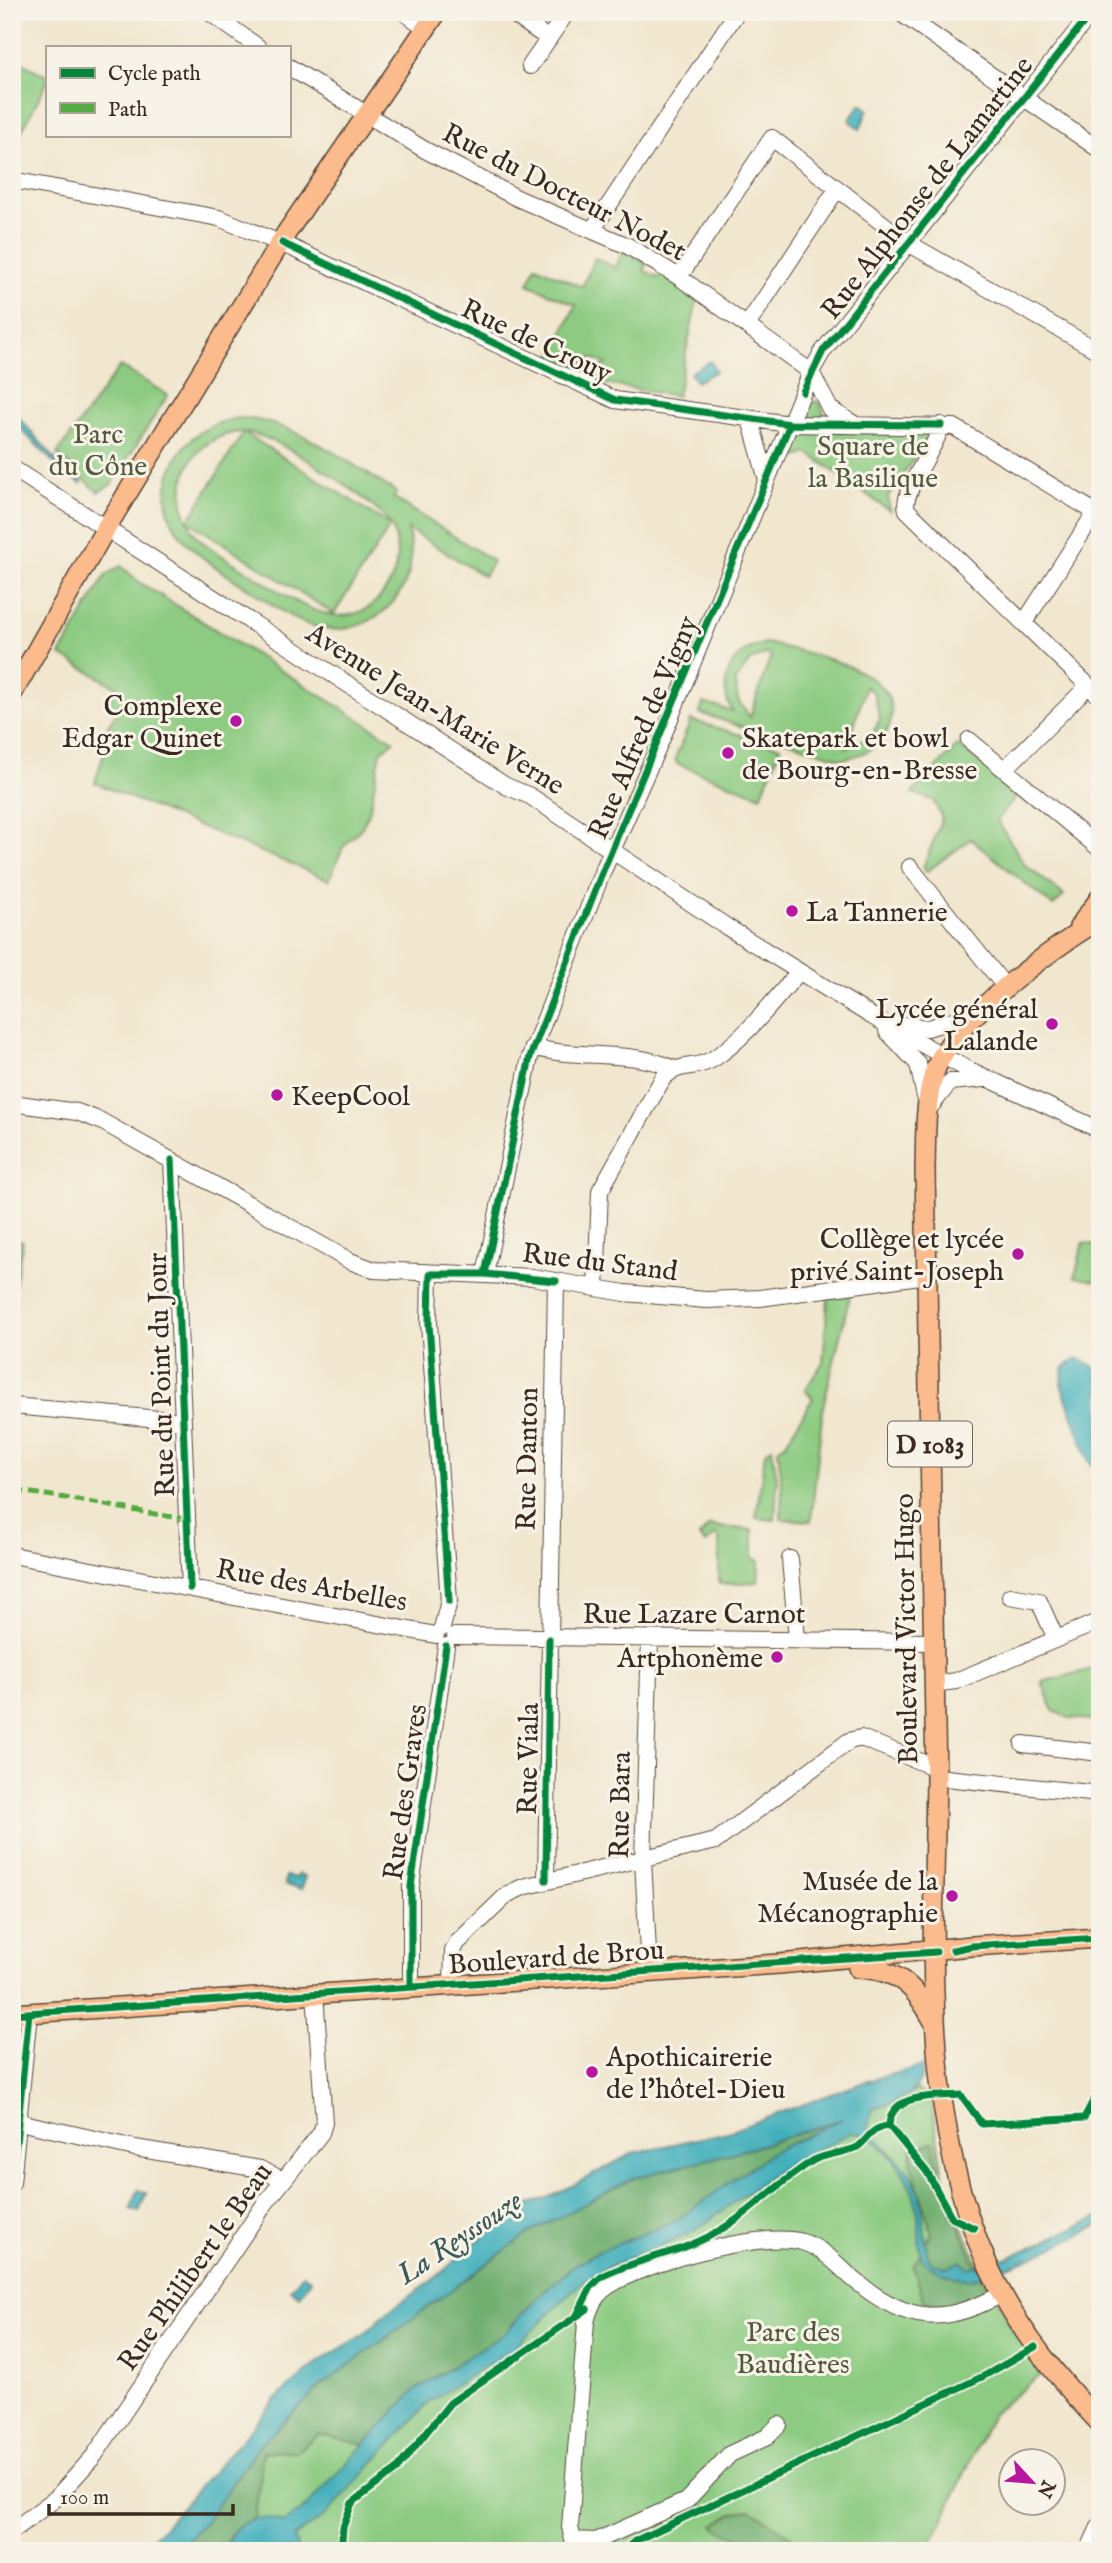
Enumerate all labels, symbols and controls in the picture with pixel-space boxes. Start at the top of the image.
legend [46,46,290,136]
street label: Rue Alphonse de Lamartine [814,50,1042,327]
text: Cycle path [108,61,201,88]
text: Path [108,97,147,124]
street label: Rue du Docteur Nodet [436,117,692,270]
street label: Rue de Crouy [455,292,617,392]
park label: Parc du Cône [49,418,147,485]
park label: Square de la Basilique [808,430,938,497]
street label: Rue Alfred de Vigny [582,611,707,845]
street label: Avenue Jean-Marie Verne [298,616,570,804]
place label: Complexe Edgar Quinet [62,690,222,757]
marker: Complexe Edgar Quinet [228,713,244,729]
place label: Skatepark et bowl de Bourg-en-Bresse [742,722,978,789]
marker: Skatepark et bowl de Bourg-en-Bresse [720,745,736,761]
place label: La Tannerie [806,896,948,931]
marker: La Tannerie [784,903,800,919]
place label: Lycée général Lalande [876,993,1038,1060]
marker: Lycée général Lalande [1044,1016,1060,1032]
place label: KeepCool [291,1080,410,1115]
marker: KeepCool [269,1087,285,1103]
place label: Collège et lycée privé Saint-Joseph [790,1223,1004,1290]
street label: Rue du Stand [520,1237,679,1290]
marker: Collège et lycée privé Saint-Joseph [1010,1246,1026,1262]
street label: Rue du Point du Jour [141,1252,184,1498]
street label: Rue Danton [510,1387,547,1531]
road number: D 1083 [888,1422,972,1466]
street label: Boulevard Victor Hugo [888,1493,927,1765]
street label: Rue des Arbelles [213,1552,410,1620]
street label: Rue Lazare Carnot [583,1598,806,1633]
place label: Artphonème [616,1642,763,1677]
marker: Artphonème [769,1649,785,1665]
street label: Rue des Graves [377,1702,436,1883]
street label: Rue Viala [511,1702,548,1816]
street label: Rue Bara [603,1750,640,1859]
place label: Musée de la Mécanographie [757,1865,939,1932]
marker: Musée de la Mécanographie [944,1888,960,1904]
street label: Boulevard de Brou [447,1933,665,1983]
place label: Apothicairerie de l'hôtel-Dieu [605,2041,785,2108]
marker: Apothicairerie de l'hôtel-Dieu [584,2064,600,2080]
street label: Rue Philibert le Beau [111,2156,281,2378]
water label: La Reyssouze [389,2183,530,2295]
park label: Parc des Baudières [736,2316,850,2383]
north arrow [996,2448,1066,2518]
scale bar [49,2472,233,2516]
text: N [1031,2475,1060,2502]
text: 100 m [60,2485,109,2512]

